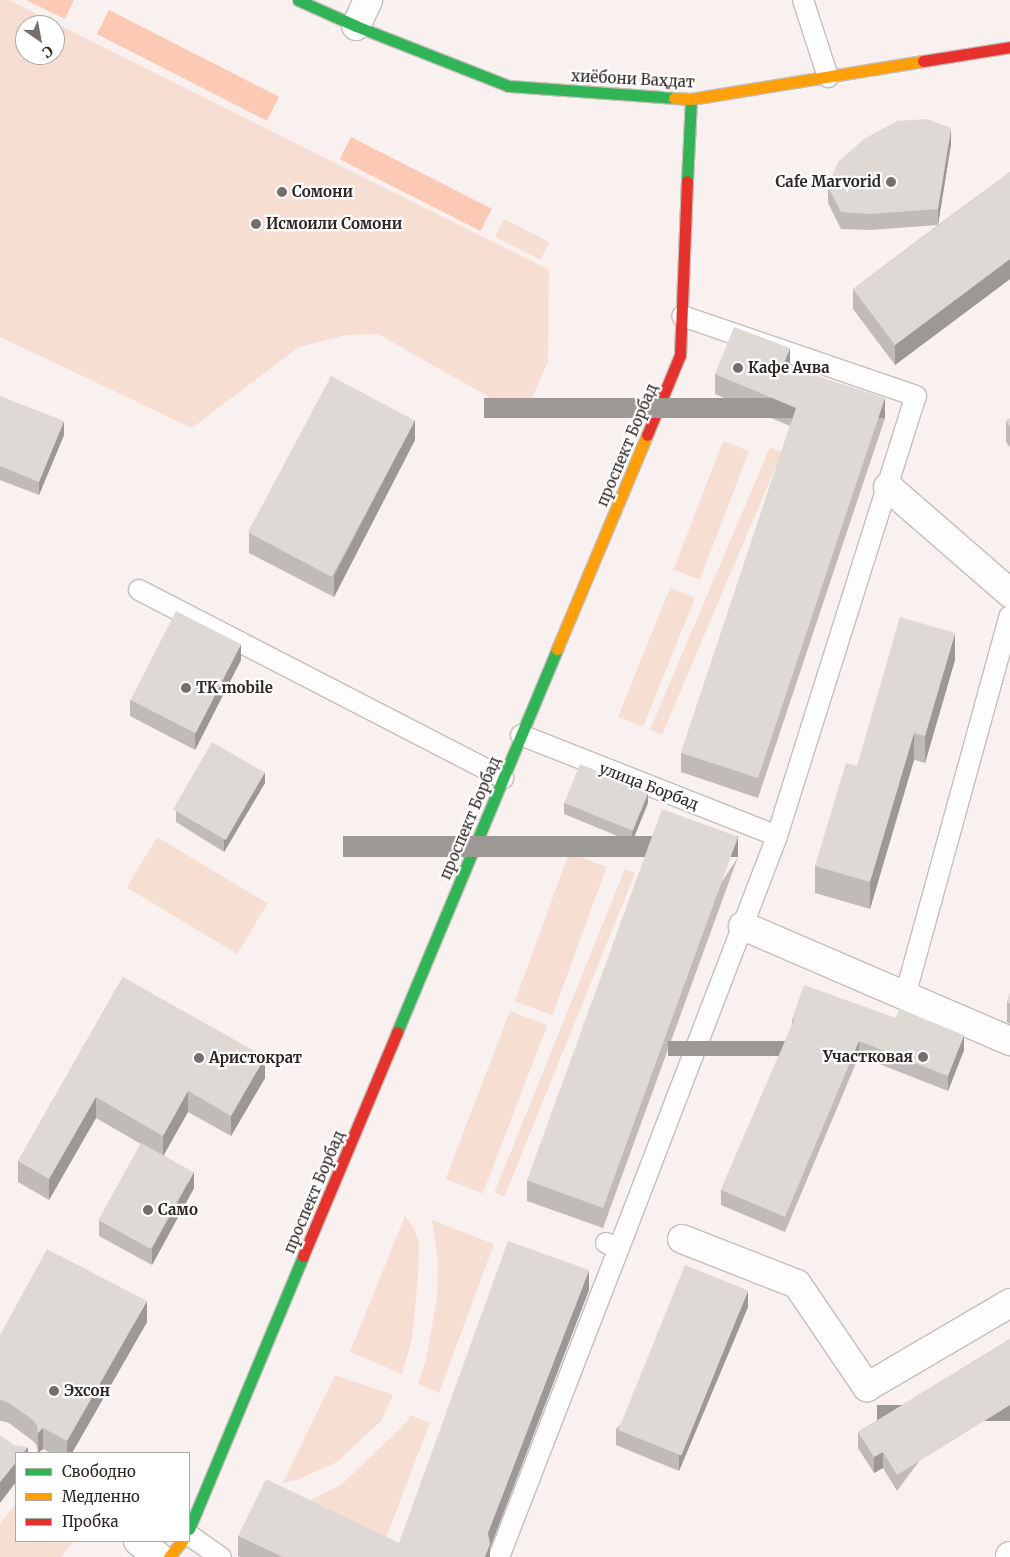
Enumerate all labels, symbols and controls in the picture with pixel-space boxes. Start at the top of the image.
north arrow [15,15,65,65]
text: С [39,42,56,62]
street label: хиёбони Ваҳдат [571,67,695,91]
place label: Cafe Marvorid [775,173,881,191]
marker: Cafe Marvorid [885,176,897,188]
place label: Сомони [292,183,353,201]
marker: Сомони [276,186,288,198]
place label: Исмоили Сомони [266,215,402,233]
marker: Исмоили Сомони [250,218,262,230]
place label: Кафе Ачва [748,359,830,377]
marker: Кафе Ачва [732,362,744,374]
street label: проспект Борбад [593,381,661,509]
place label: TK mobile [196,679,273,697]
marker: TK mobile [180,682,192,694]
street label: проспект Борбад [436,754,504,882]
street label: улица Борбад [597,759,701,813]
place label: Участковая [823,1048,913,1066]
place label: Аристократ [209,1049,302,1067]
marker: Участковая [917,1051,929,1063]
marker: Аристократ [193,1052,205,1064]
street label: проспект Борбад [280,1128,348,1256]
place label: Само [158,1201,198,1219]
marker: Само [142,1204,154,1216]
place label: Эхсон [64,1382,110,1400]
marker: Эхсон [48,1385,60,1397]
legend [15,1452,190,1542]
text: Свободно [62,1462,136,1481]
text: Медленно [62,1487,140,1506]
text: Пробка [62,1512,119,1531]

